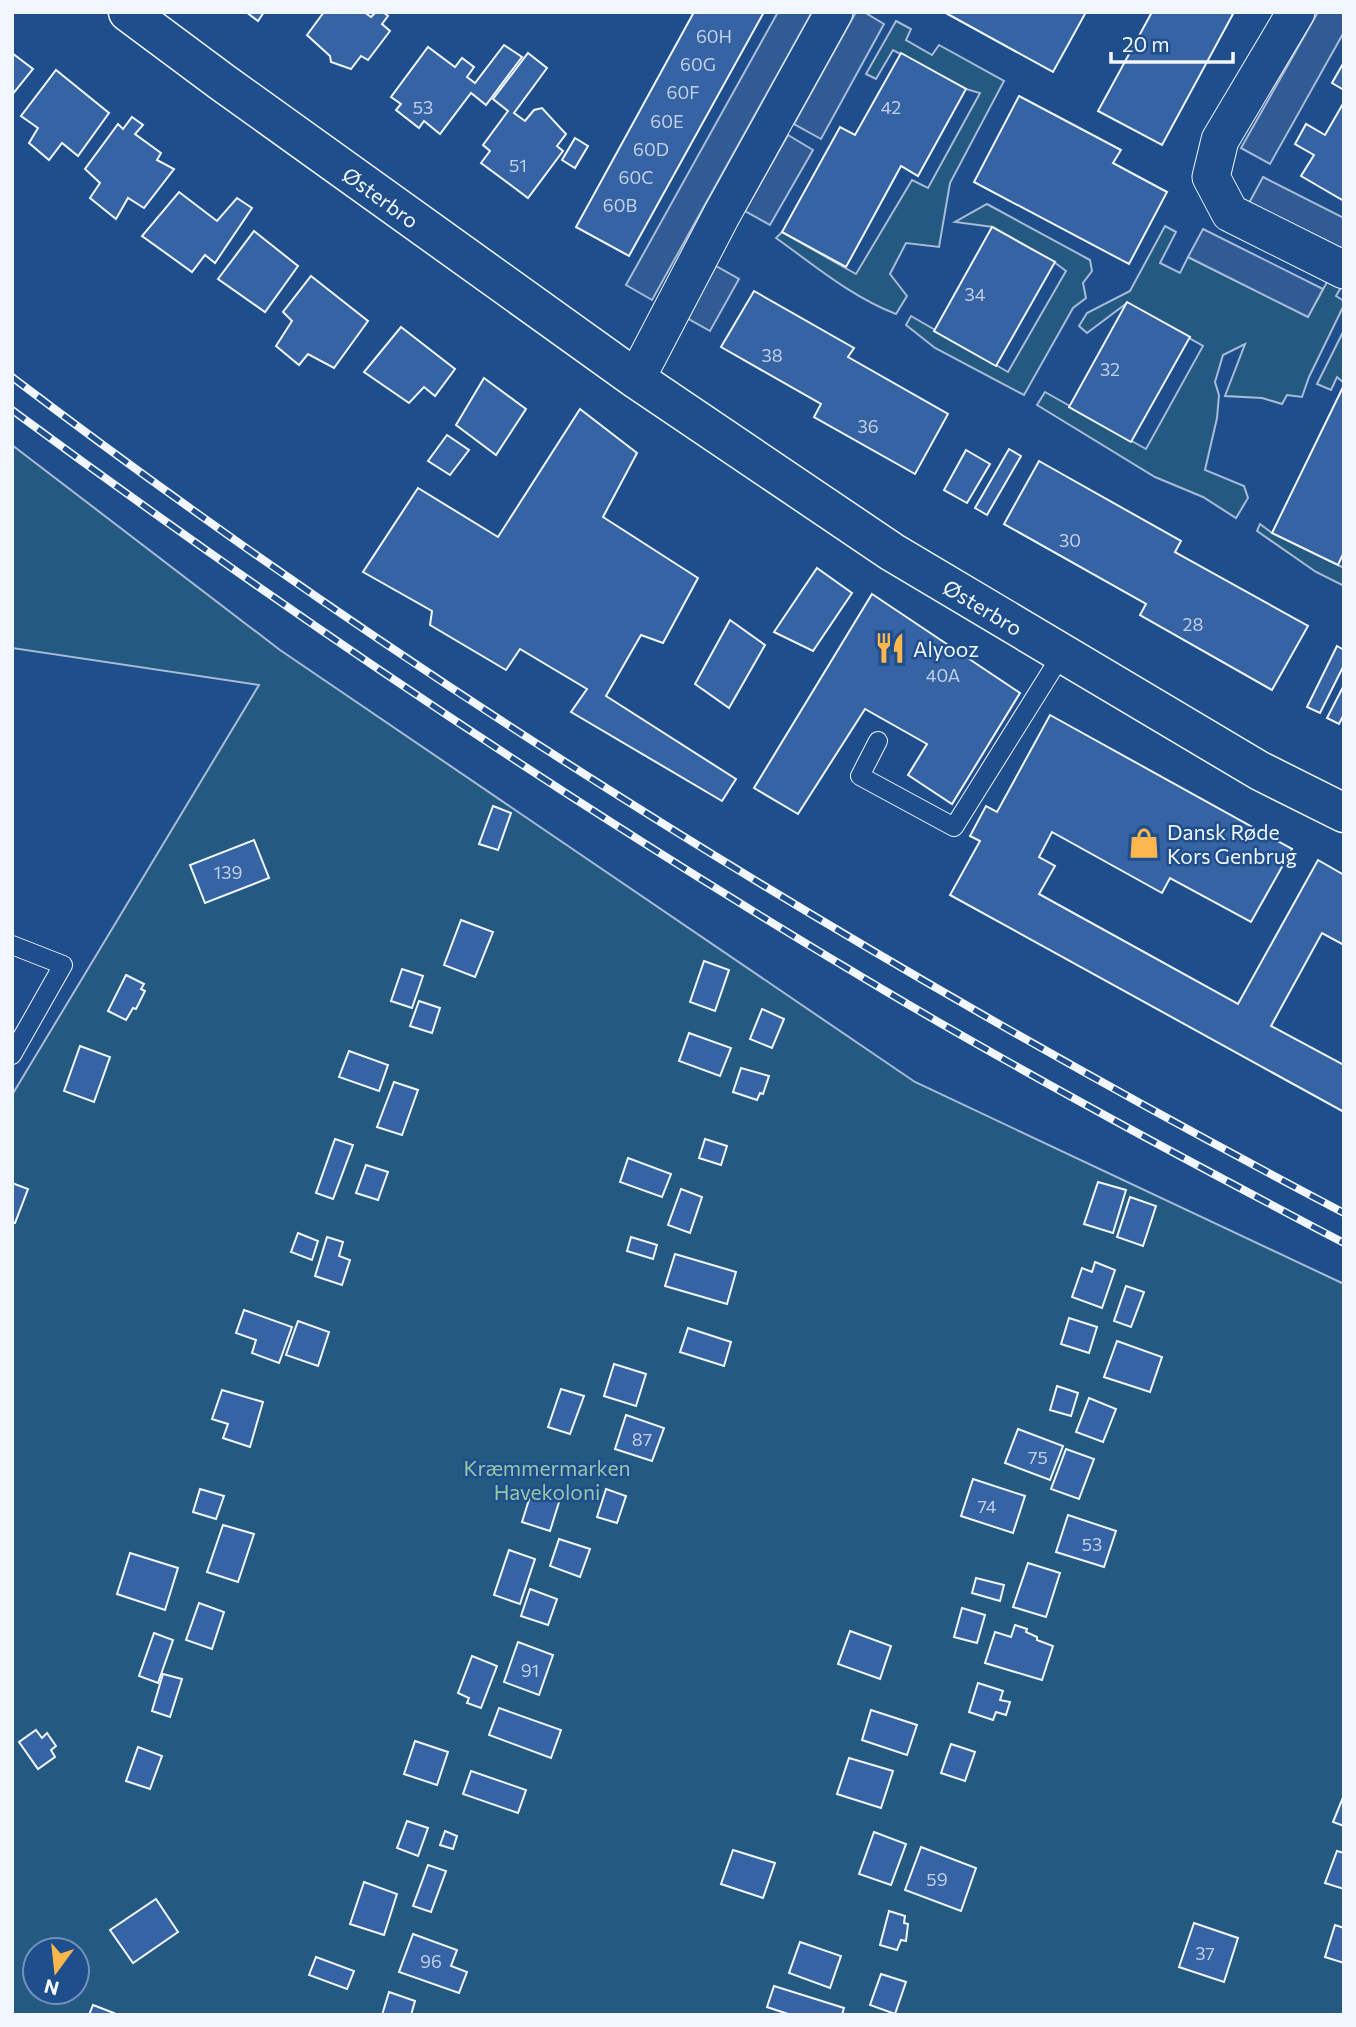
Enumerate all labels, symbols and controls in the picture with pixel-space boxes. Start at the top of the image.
scale bar [1111,21,1234,65]
house number: 60H [696,25,732,47]
text: 20 m [1122,31,1170,56]
house number: 60G [680,53,716,75]
house number: 60F [667,81,700,103]
house number: 53 [413,96,433,118]
house number: 42 [881,96,901,118]
house number: 60E [650,110,684,132]
house number: 60D [633,138,669,160]
house number: 51 [509,154,527,176]
street label: Østerbro [338,161,424,233]
house number: 60C [618,166,654,188]
house number: 60B [603,194,637,216]
house number: 34 [964,283,986,305]
house number: 38 [761,344,783,366]
house number: 32 [1100,358,1120,380]
house number: 36 [857,415,879,437]
house number: 30 [1059,529,1081,551]
street label: Østerbro [939,574,1027,640]
house number: 28 [1183,613,1204,635]
restaurant icon: Alyooz [873,631,907,665]
place label: Alyooz [913,636,979,661]
house number: 40A [926,664,960,686]
place label: Dansk Røde Kors Genbrug [1167,819,1297,868]
shop icon: Dansk Røde Kors Genbrug [1127,826,1161,860]
house number: 139 [214,861,242,883]
house number: 87 [632,1428,652,1450]
house number: 75 [1028,1446,1048,1468]
park label: Kræmmermarken Havekoloni [463,1455,631,1504]
house number: 74 [977,1495,997,1517]
house number: 53 [1082,1533,1102,1555]
house number: 91 [521,1659,539,1681]
house number: 59 [926,1868,948,1890]
north arrow [21,1936,91,2006]
house number: 37 [1195,1942,1215,1964]
house number: 96 [420,1950,442,1972]
text: N [42,1975,61,2001]

